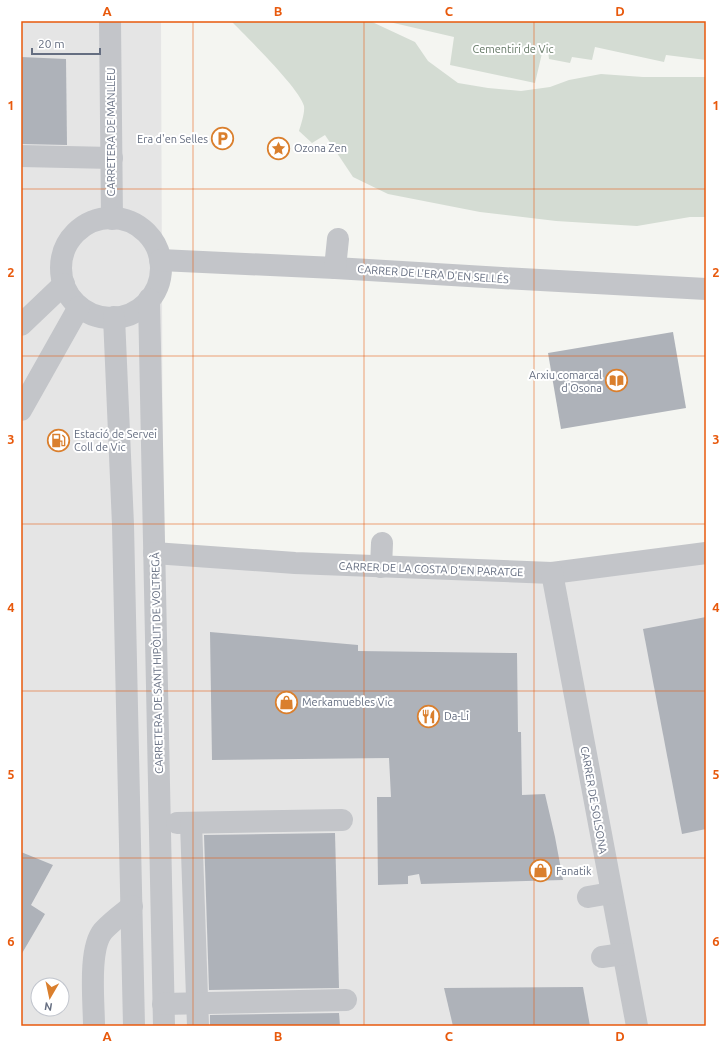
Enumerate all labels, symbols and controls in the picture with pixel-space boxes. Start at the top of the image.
text: A [102,4,112,18]
text: B [274,4,283,18]
text: C [445,4,454,18]
text: D [615,4,625,18]
scale bar [32,30,100,56]
text: 20 m [38,37,65,50]
park label: Cementiri de Vic [472,43,554,55]
street label: CARRETERA DE MANLLEU [105,68,117,196]
text: 1 [7,98,15,112]
text: 1 [712,98,720,112]
parking icon: Era d'en Selles [210,126,236,152]
place label: Era d'en Selles [137,133,208,145]
place icon: Ozona Zen [266,135,292,161]
place label: Ozona Zen [294,142,347,154]
street label: CARRER DE L'ERA D'EN SELLÉS [357,262,509,285]
text: 2 [7,265,15,279]
text: 2 [712,265,720,279]
library icon: Arxiu comarcal d'Osona [604,368,630,394]
place label: Arxiu comarcal d'Osona [529,369,602,394]
fuel station icon: Estació de Servei Coll de Vic [46,427,72,453]
place label: Estació de Servei Coll de Vic [74,428,157,453]
text: 3 [7,432,15,446]
text: 3 [712,432,720,446]
street label: CARRETERA DE SANT HIPÒLIT DE VOLTREGÀ [148,551,165,774]
street label: CARRER DE LA COSTA D'EN PARATGE [338,560,524,578]
text: 4 [7,600,15,614]
text: 4 [712,600,720,614]
shop icon: Merkamuebles Vic [273,689,299,715]
place label: Merkamuebles Vic [302,696,393,708]
restaurant icon: Da-Li [415,703,441,729]
place label: Da-Li [444,710,469,722]
street label: CARRER DE SOLSONA [579,745,610,856]
text: 5 [7,767,15,781]
text: 5 [712,767,720,781]
shop icon: Fanatik [528,858,554,884]
place label: Fanatik [556,865,592,877]
text: 6 [7,934,15,948]
text: 6 [712,934,720,948]
north arrow [30,977,70,1017]
text: N [43,1000,53,1013]
text: A [102,1029,112,1043]
text: B [274,1029,283,1043]
text: C [445,1029,454,1043]
text: D [615,1029,625,1043]

